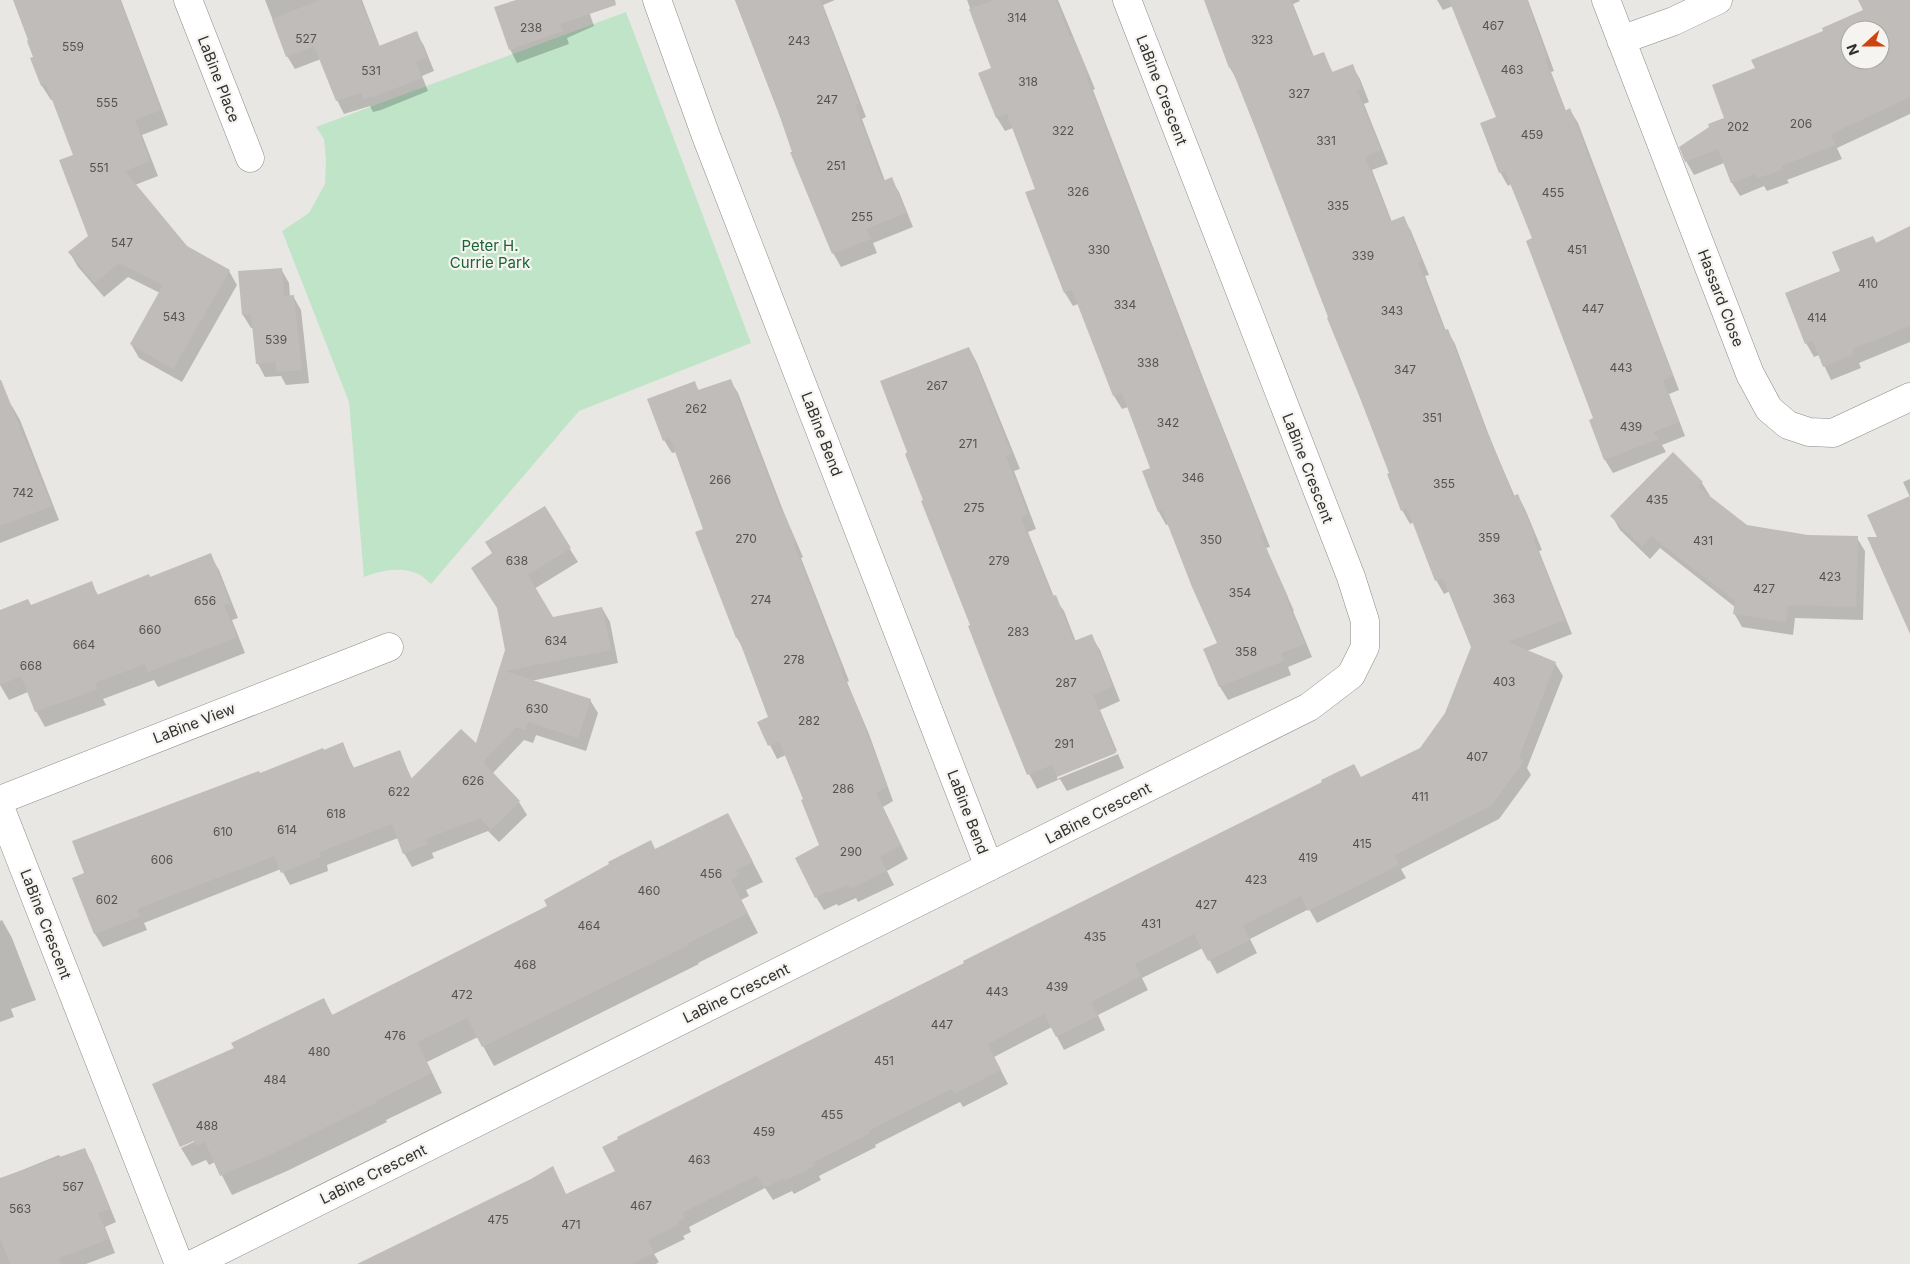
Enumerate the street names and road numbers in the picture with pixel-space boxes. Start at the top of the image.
street label: LaBine Crescent [1132,32,1192,148]
street label: LaBine Place [194,33,244,125]
street label: Hassard Close [1694,247,1748,349]
street label: LaBine Bend [797,389,847,479]
street label: LaBine Crescent [1278,410,1338,526]
street label: LaBine View [150,699,238,747]
street label: LaBine Bend [943,767,993,857]
street label: LaBine Crescent [1042,778,1154,848]
street label: LaBine Crescent [16,866,76,982]
street label: LaBine Crescent [680,959,793,1027]
street label: LaBine Crescent [317,1140,430,1208]

